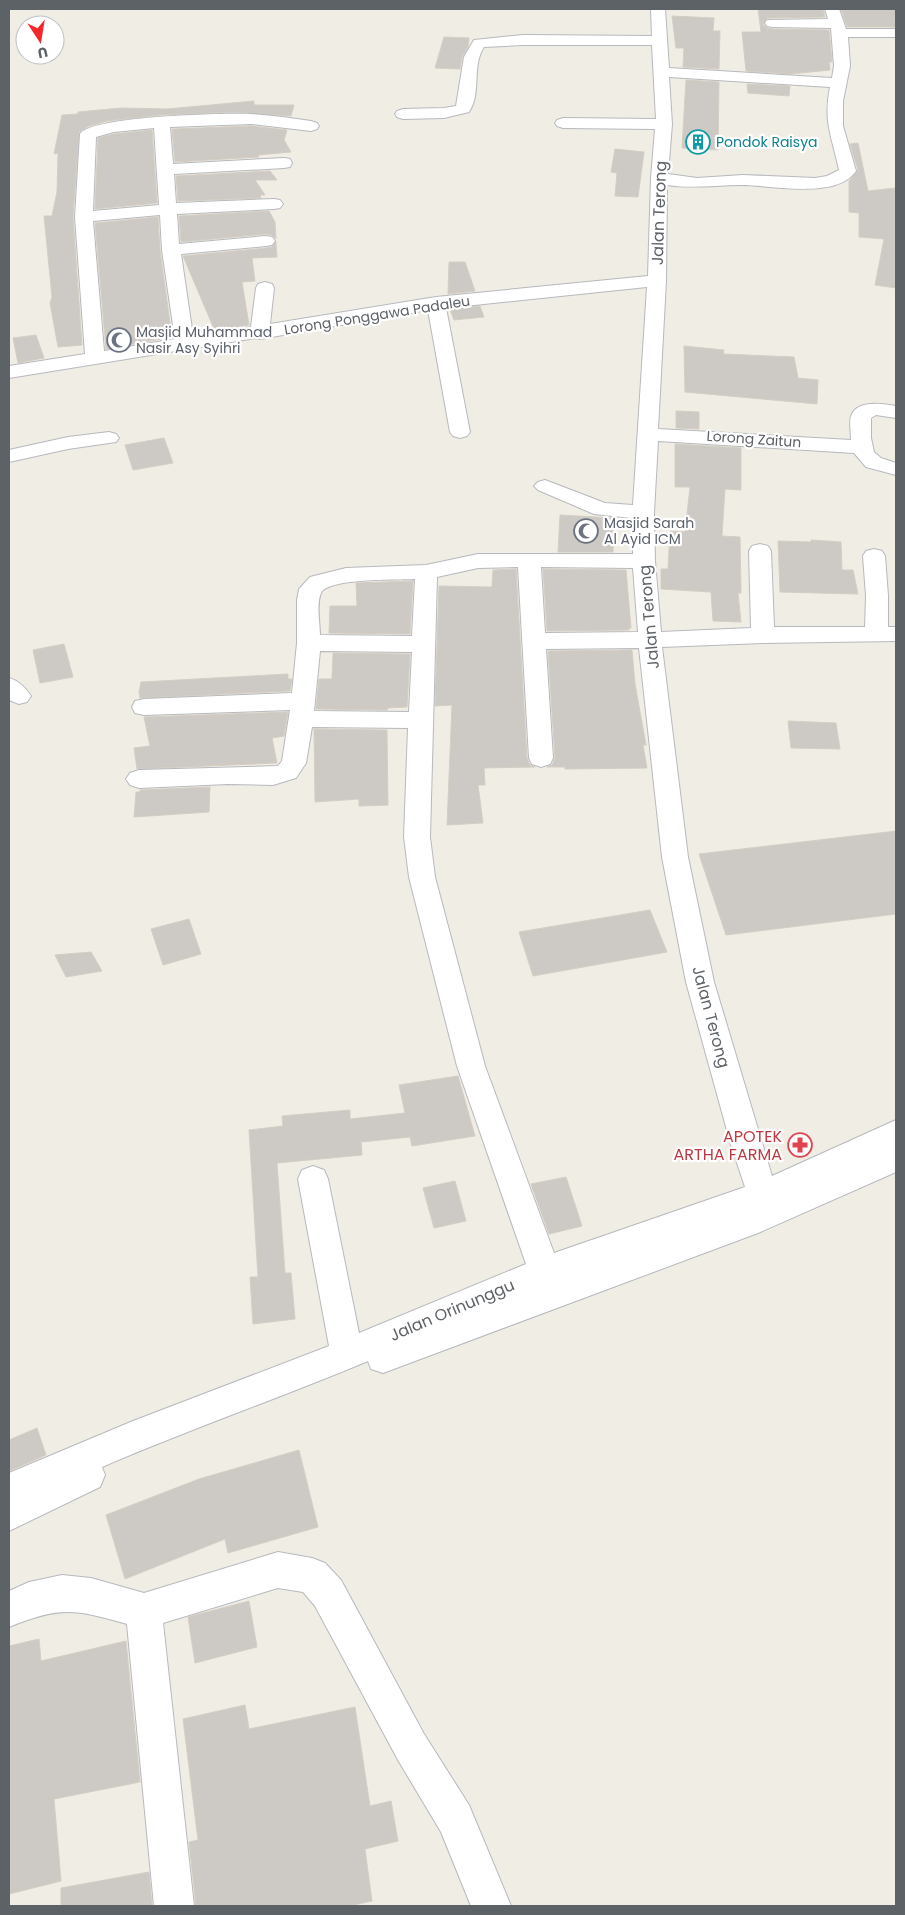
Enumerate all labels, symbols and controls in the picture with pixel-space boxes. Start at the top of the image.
north arrow [15,15,65,65]
text: U [36,42,50,64]
building icon: Pondok Raisya [685,129,711,155]
place label: Pondok Raisya [716,132,817,152]
street label: Jalan Terong [646,160,672,266]
street label: Lorong Ponggawa Padaleu [283,290,471,340]
place label: Masjid Muhammad Nasir Asy Syihri [136,322,272,358]
mosque icon: Masjid Muhammad Nasir Asy Syihri [106,327,132,353]
street label: Lorong Zaitun [706,426,802,452]
place label: Masjid Sarah Al Ayid ICM [604,513,694,549]
mosque icon: Masjid Sarah Al Ayid ICM [573,518,599,544]
street label: Jalan Terong [633,564,665,670]
street label: Jalan Terong [686,964,736,1070]
place label: APOTEK ARTHA FARMA [674,1125,782,1166]
pharmacy icon: APOTEK ARTHA FARMA [787,1132,813,1158]
street label: Jalan Orinunggu [386,1273,518,1347]

